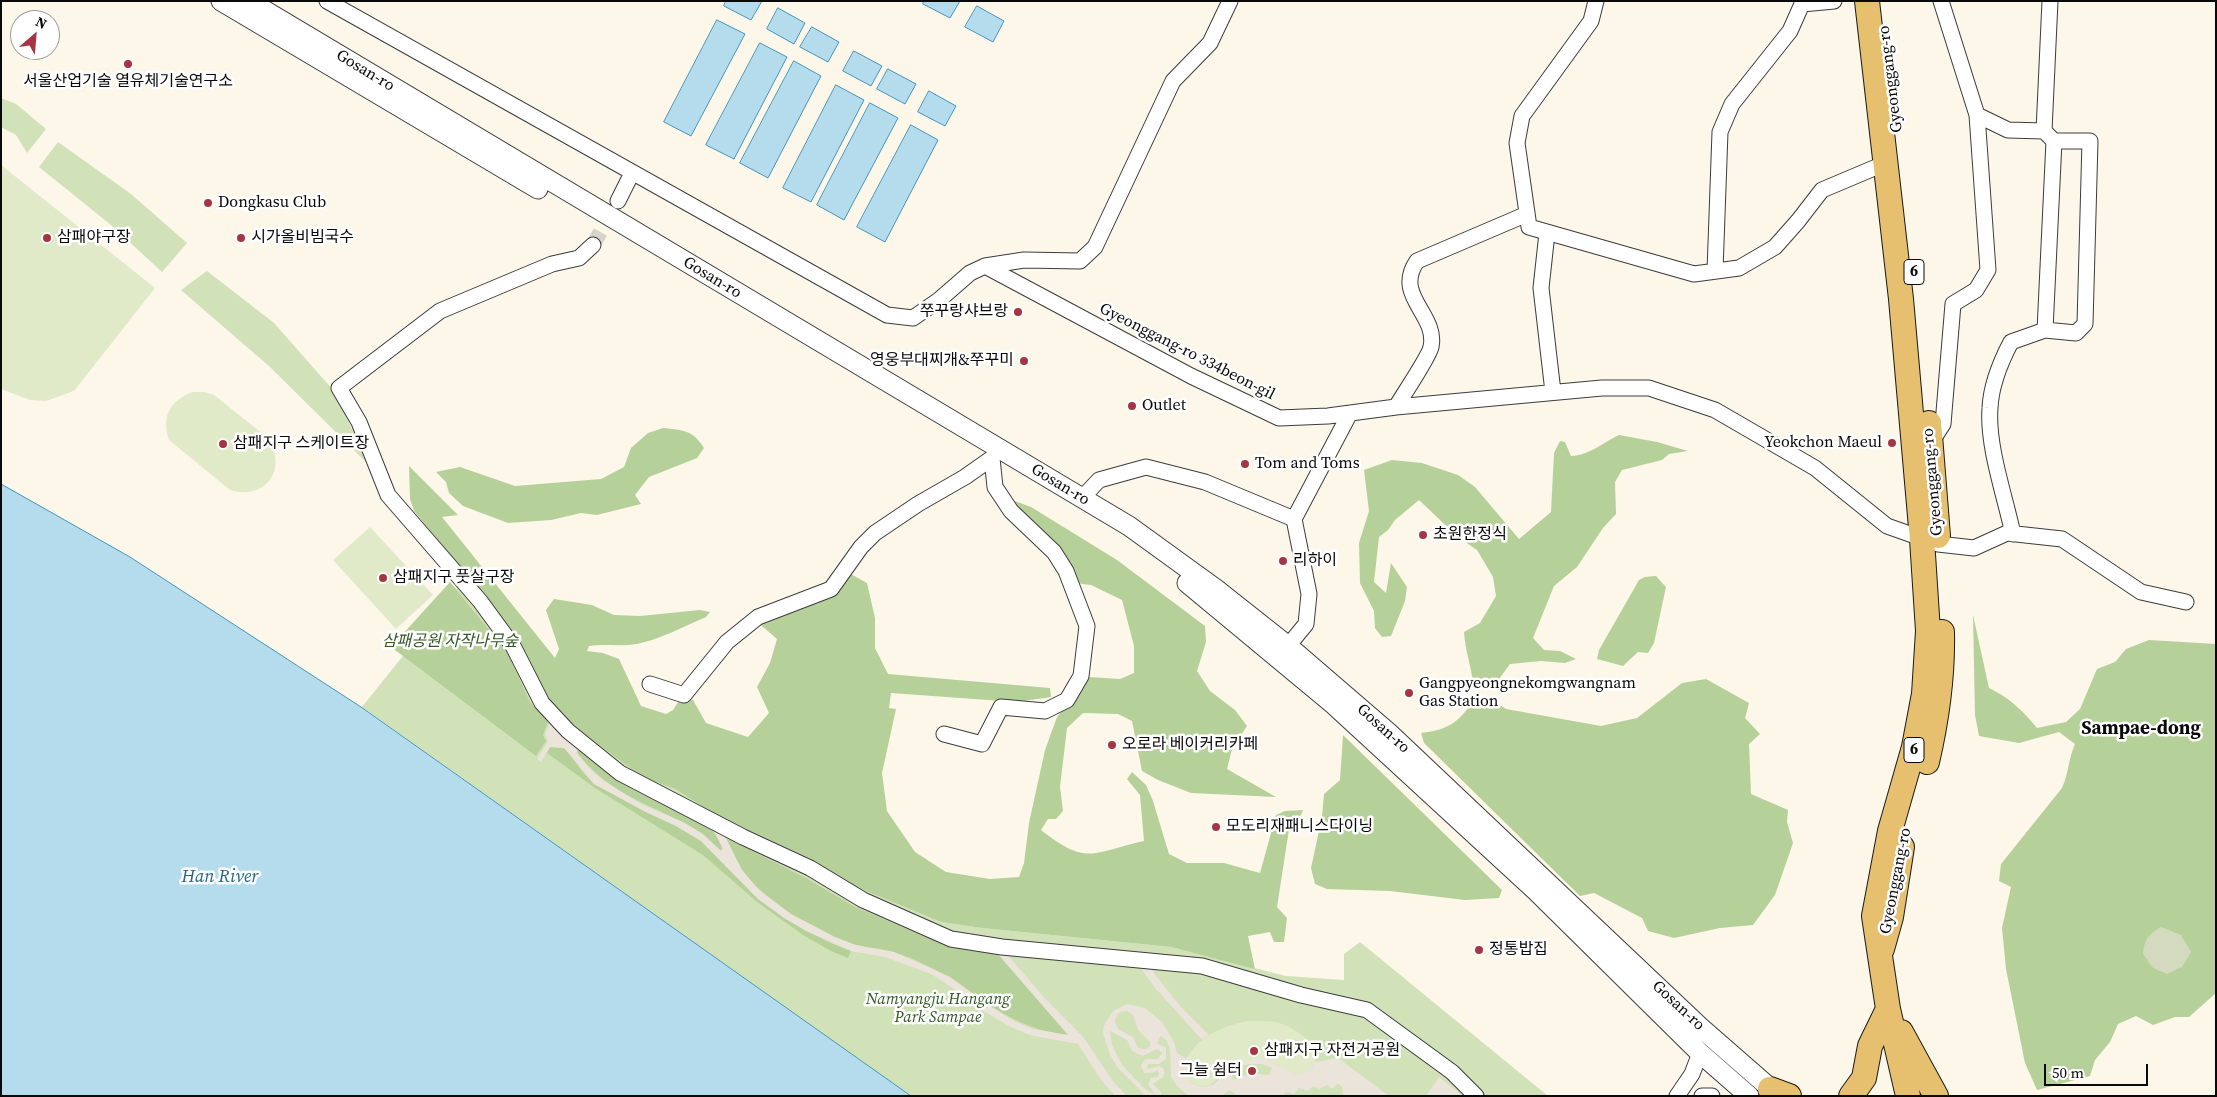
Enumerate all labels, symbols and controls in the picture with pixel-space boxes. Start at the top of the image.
north arrow [10,10,60,60]
text: N [32,11,50,34]
street label: Gyeonggang-ro [1875,24,1907,134]
street label: Gosan-ro [332,46,398,96]
marker: 서울산업기술 열유체기술연구소 [122,58,134,70]
place label: 서울산업기술 열유체기술연구소 [23,72,233,92]
place label: Dongkasu Club [218,193,326,213]
marker: Dongkasu Club [202,197,214,209]
place label: 삼패야구장 [57,228,131,248]
place label: 시가올비빔국수 [251,228,354,248]
marker: 삼패야구장 [41,232,53,244]
marker: 시가올비빔국수 [235,232,247,244]
street label: Gosan-ro [679,253,745,303]
road number: 6 [1904,260,1924,284]
street label: Gyeonggang-ro 334beon-gil [1096,299,1278,405]
place label: 쭈꾸랑샤브랑 [920,302,1008,322]
marker: 쭈꾸랑샤브랑 [1012,306,1024,318]
place label: 영웅부대찌개&쭈꾸미 [870,351,1014,371]
marker: 영웅부대찌개&쭈꾸미 [1018,355,1030,367]
place label: Outlet [1142,396,1186,416]
marker: Outlet [1126,400,1138,412]
street label: Gyeonggang-ro [1919,427,1947,537]
place label: Yeokchon Maeul [1764,433,1882,453]
place label: 삼패지구 스케이트장 [233,434,369,454]
marker: Yeokchon Maeul [1886,437,1898,449]
marker: 삼패지구 스케이트장 [217,438,229,450]
place label: Tom and Toms [1255,454,1360,474]
marker: Tom and Toms [1239,458,1251,470]
street label: Gosan-ro [1027,460,1093,510]
place label: 초원한정식 [1433,525,1507,545]
marker: 초원한정식 [1417,529,1429,541]
place label: 리하이 [1293,551,1337,571]
marker: 리하이 [1277,555,1289,567]
place label: 삼패지구 풋살구장 [393,568,514,588]
marker: 삼패지구 풋살구장 [377,572,389,584]
park label: 삼패공원 자작나무숲 [382,632,518,652]
place label: Gangpyeongnekomgwangnam Gas Station [1419,674,1636,712]
marker: Gangpyeongnekomgwangnam Gas Station [1403,687,1415,699]
street label: Gosan-ro [1353,700,1413,758]
district label: Sampae-dong [2081,718,2201,740]
place label: 오로라 베이커리카페 [1122,735,1258,755]
road number: 6 [1904,738,1924,762]
marker: 오로라 베이커리카페 [1106,739,1118,751]
place label: 모도리재패니스다이닝 [1226,817,1373,837]
marker: 모도리재패니스다이닝 [1210,821,1222,833]
street label: Gyeonggang-ro [1876,826,1916,936]
water label: Han River [181,866,259,888]
place label: 정통밥집 [1489,940,1548,960]
marker: 정통밥집 [1473,944,1485,956]
street label: Gosan-ro [1648,977,1708,1035]
park label: Namyangju Hangang Park Sampae [866,990,1010,1028]
place label: 삼패지구 자전거공원 [1264,1041,1400,1061]
marker: 삼패지구 자전거공원 [1248,1045,1260,1057]
scale bar [2047,1054,2151,1086]
place label: 그늘 쉼터 [1179,1061,1242,1081]
text: 50 m [2052,1062,2084,1083]
marker: 그늘 쉼터 [1246,1065,1258,1077]

